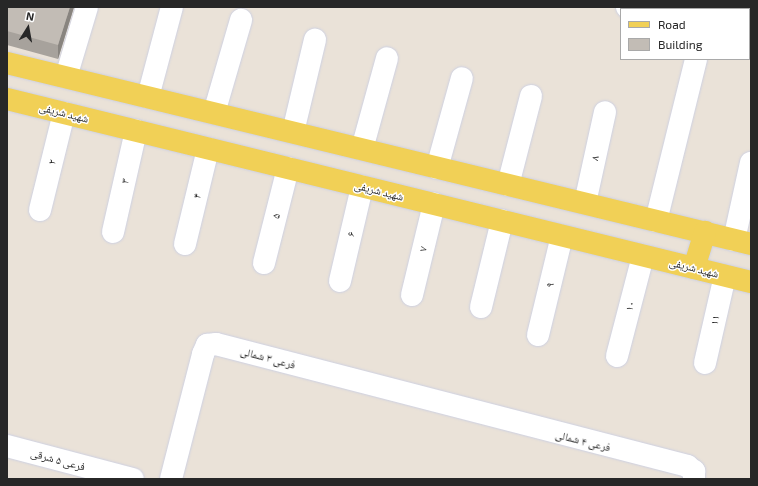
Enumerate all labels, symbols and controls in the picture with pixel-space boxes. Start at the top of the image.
north arrow [8,8,48,48]
legend [620,8,750,60]
text: N [25,9,36,23]
text: Road [658,17,686,31]
text: Building [658,37,702,51]
street label: شهید شریفی [38,101,90,125]
street label: ۸ [588,154,602,162]
street label: ۲ [45,158,59,166]
street label: ۳ [118,177,132,185]
street label: شهید شریفی [353,179,405,203]
street label: ۴ [190,192,204,200]
street label: ۵ [269,212,283,220]
street label: ۶ [344,230,358,238]
street label: ۷ [416,245,430,253]
street label: شهید شریفی [668,256,720,280]
street label: ۹ [543,281,557,289]
street label: ۱۰ [622,300,638,312]
street label: ۱۱ [707,314,723,326]
street label: فرعی ۳ شمالی [239,344,297,372]
street label: فرعی ۴ شمالی [554,428,612,454]
street label: فرعی ۵ شرقی [29,446,87,474]

